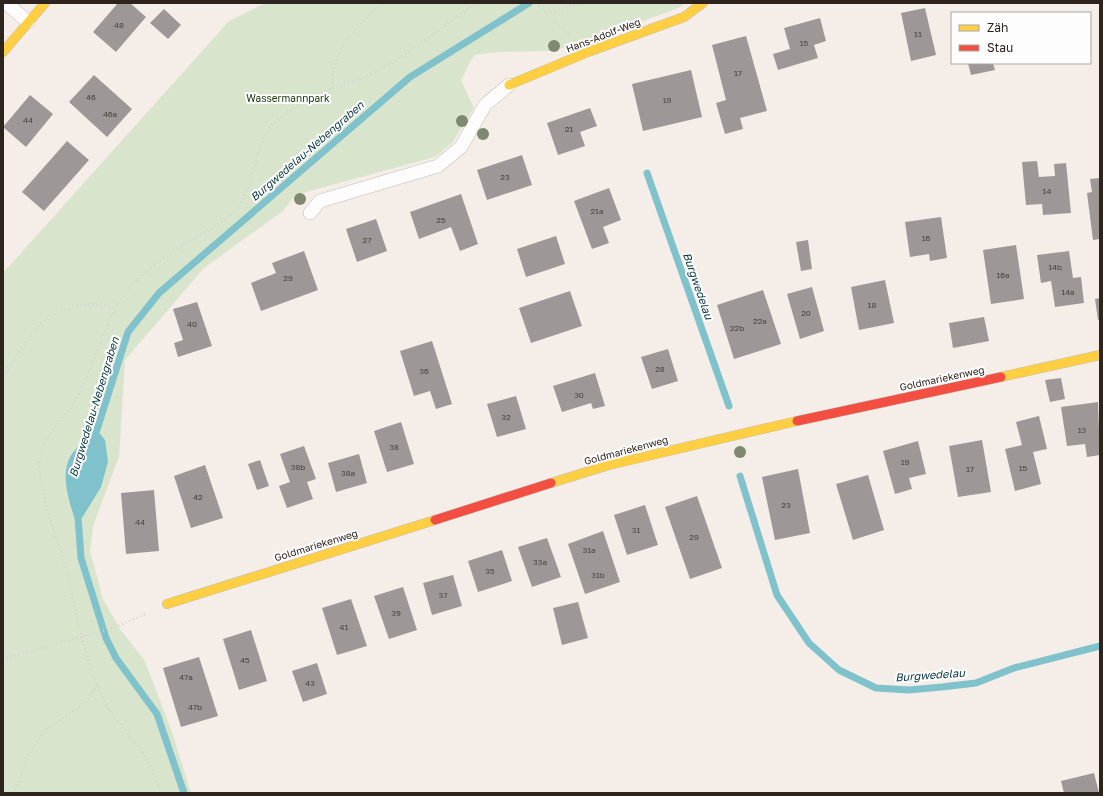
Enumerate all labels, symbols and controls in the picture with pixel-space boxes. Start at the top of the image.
legend [951,12,1091,64]
street label: Hans-Adolf-Weg [564,15,642,55]
house number: 48 [114,20,124,30]
text: Zäh [987,20,1008,35]
house number: 11 [914,29,922,39]
house number: 15 [800,38,809,48]
text: Stau [987,40,1013,55]
house number: 17 [734,68,742,78]
house number: 46 [86,92,96,102]
park label: Wassermannpark [246,92,330,104]
house number: 19 [663,95,672,105]
water label: Burgwedelau-Nebengraben [247,97,367,204]
house number: 46a [103,109,117,119]
house number: 44 [23,115,33,125]
house number: 21 [565,124,573,134]
house number: 23 [500,172,510,182]
house number: 14 [1043,186,1051,196]
house number: 21a [590,206,604,216]
house number: 25 [436,215,446,225]
house number: 16 [922,233,931,243]
house number: 27 [363,235,371,245]
water label: Burgwedelau [680,251,716,322]
house number: 14b [1048,262,1062,272]
house number: 16a [996,270,1010,280]
house number: 29 [283,273,293,283]
house number: 14a [1061,287,1075,297]
house number: 18 [868,300,876,310]
house number: 20 [801,308,811,318]
house number: 22a [753,316,767,326]
house number: 40 [187,319,197,329]
house number: 22b [730,323,744,333]
water label: Burgwedelau-Nebengraben [66,334,122,479]
street label: Goldmariekenweg [898,363,986,393]
house number: 28 [655,364,665,374]
house number: 36 [419,366,429,376]
house number: 30 [574,390,584,400]
house number: 32 [501,412,511,422]
house number: 13 [1078,425,1087,435]
street label: Goldmariekenweg [583,433,669,467]
house number: 38 [389,442,399,452]
house number: 19 [901,457,910,467]
house number: 38b [291,462,305,472]
house number: 15 [1019,463,1028,473]
house number: 17 [966,464,974,474]
house number: 38a [341,468,355,478]
house number: 42 [193,492,203,502]
house number: 23 [781,500,791,510]
house number: 44 [135,517,145,527]
house number: 31 [632,525,640,535]
street label: Goldmariekenweg [273,527,359,563]
house number: 29 [689,532,699,542]
house number: 31a [582,545,596,555]
house number: 33a [533,557,547,567]
house number: 35 [485,566,495,576]
house number: 31b [591,570,605,580]
house number: 37 [439,590,447,600]
house number: 39 [391,608,401,618]
house number: 41 [340,622,348,632]
house number: 45 [240,655,250,665]
water label: Burgwedelau [895,665,967,684]
house number: 47a [179,672,193,682]
house number: 43 [305,678,315,688]
house number: 47b [188,702,202,712]

